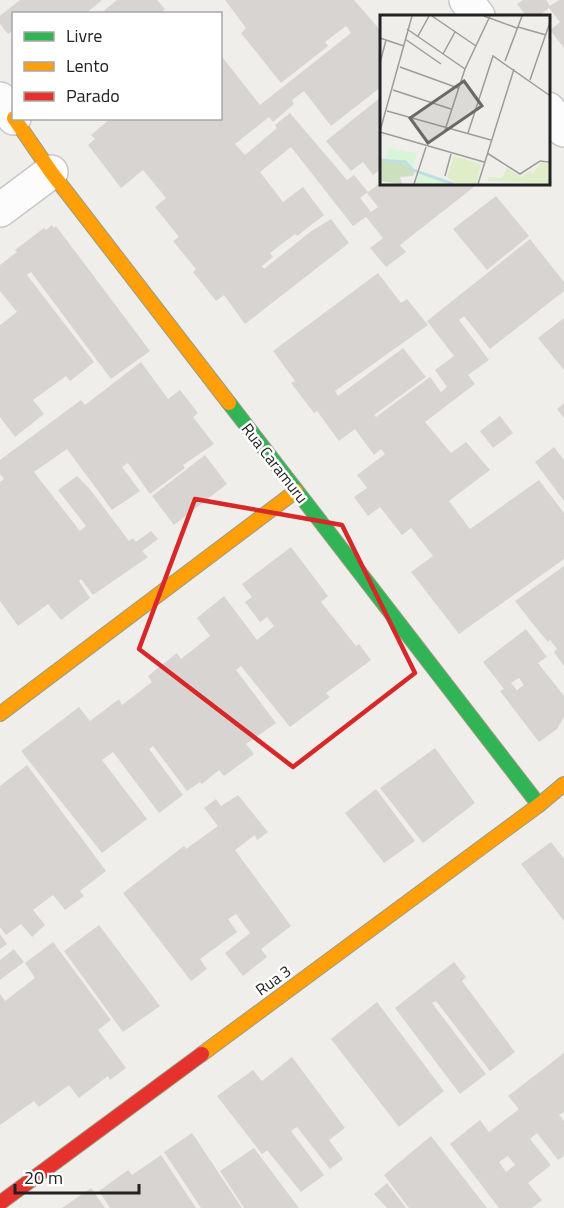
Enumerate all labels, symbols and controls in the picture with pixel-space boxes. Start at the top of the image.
legend [12,12,222,120]
inset map [380,15,549,184]
text: Livre [66,22,102,49]
text: Lento [66,52,109,79]
text: Parado [66,82,120,109]
street label: Rua Caramuru [236,418,314,508]
street label: Rua 3 [250,959,296,1001]
scale bar [15,1157,140,1195]
text: 20 m [24,1164,63,1191]

